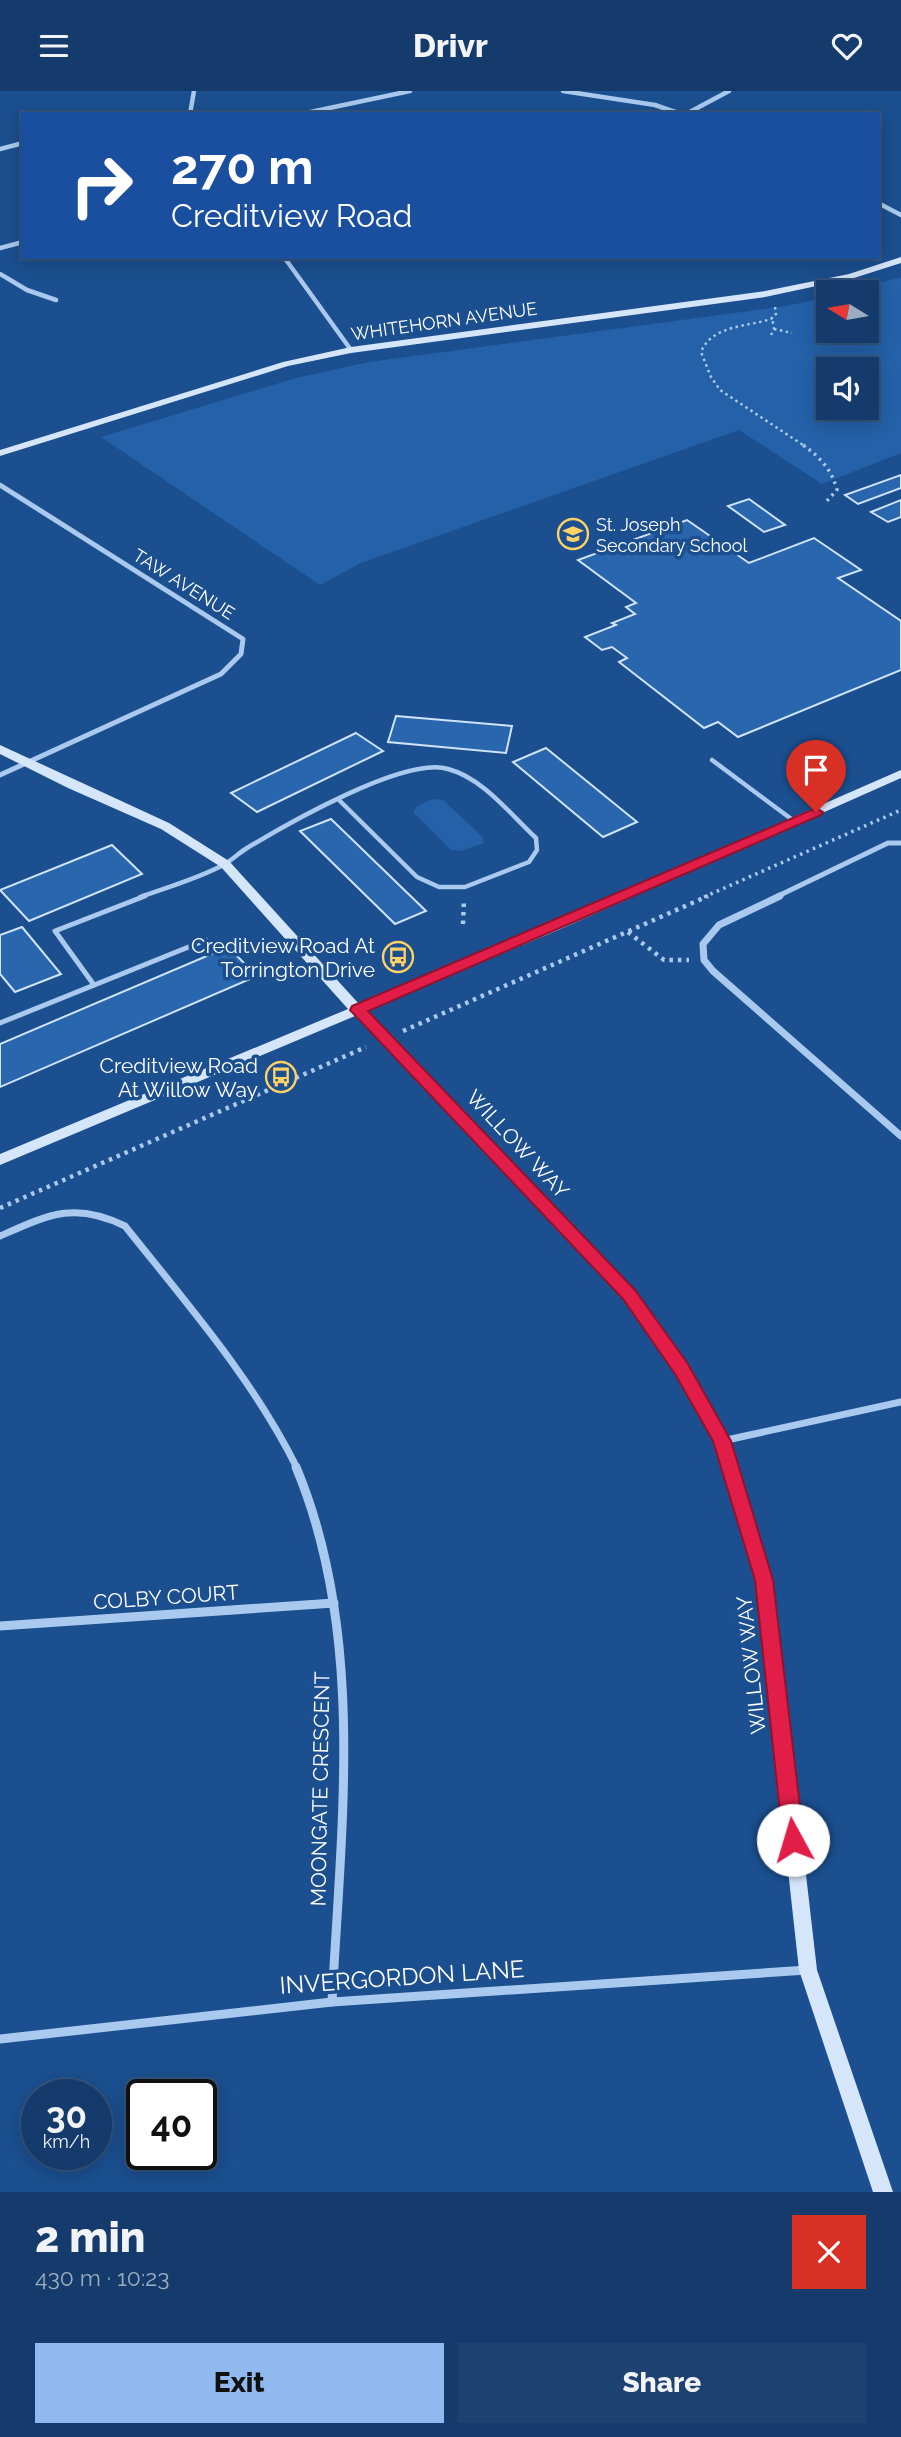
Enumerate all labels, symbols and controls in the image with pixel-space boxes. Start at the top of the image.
icon: menu [35,27,73,65]
text: Drivr [413,27,488,64]
icon: heart [828,27,866,65]
text: 270 m [171,138,314,195]
icon: right [56,140,147,231]
text: Creditview Road [171,197,412,234]
north arrow [816,280,878,343]
map controls [816,280,879,420]
street label: WHITEHORN AVENUE [350,298,538,344]
button: sound [816,357,879,420]
place label: St. Joseph Secondary School [596,514,747,556]
school or university icon: St. Joseph Secondary School [556,517,590,551]
street label: TAW AVENUE [129,544,239,624]
pin [786,740,846,812]
icon: arrive [797,751,835,789]
place label: Creditview Road At Torrington Drive [191,933,375,982]
bus stop icon: Creditview Road At Torrington Drive [381,940,415,974]
place label: Creditview Road At Willow Way [100,1053,258,1102]
bus stop icon: Creditview Road At Willow Way [264,1060,298,1094]
street label: WILLOW WAY [461,1085,575,1204]
street label: COLBY COURT [92,1579,240,1615]
street label: WILLOW WAY [731,1594,771,1735]
street label: MOONGATE CRESCENT [305,1671,335,1907]
position arrow [756,1803,830,1877]
street label: INVERGORDON LANE [279,1954,525,2000]
speed limit sign: 40 [126,2079,217,2170]
text: 30 [46,2095,87,2136]
text: km/h [43,2131,90,2152]
text: 2 min [35,2213,145,2262]
button: close [792,2215,866,2289]
text: 430 m · 10:23 [35,2264,170,2291]
button: Exit [35,2343,444,2423]
button: Share [458,2343,866,2423]

